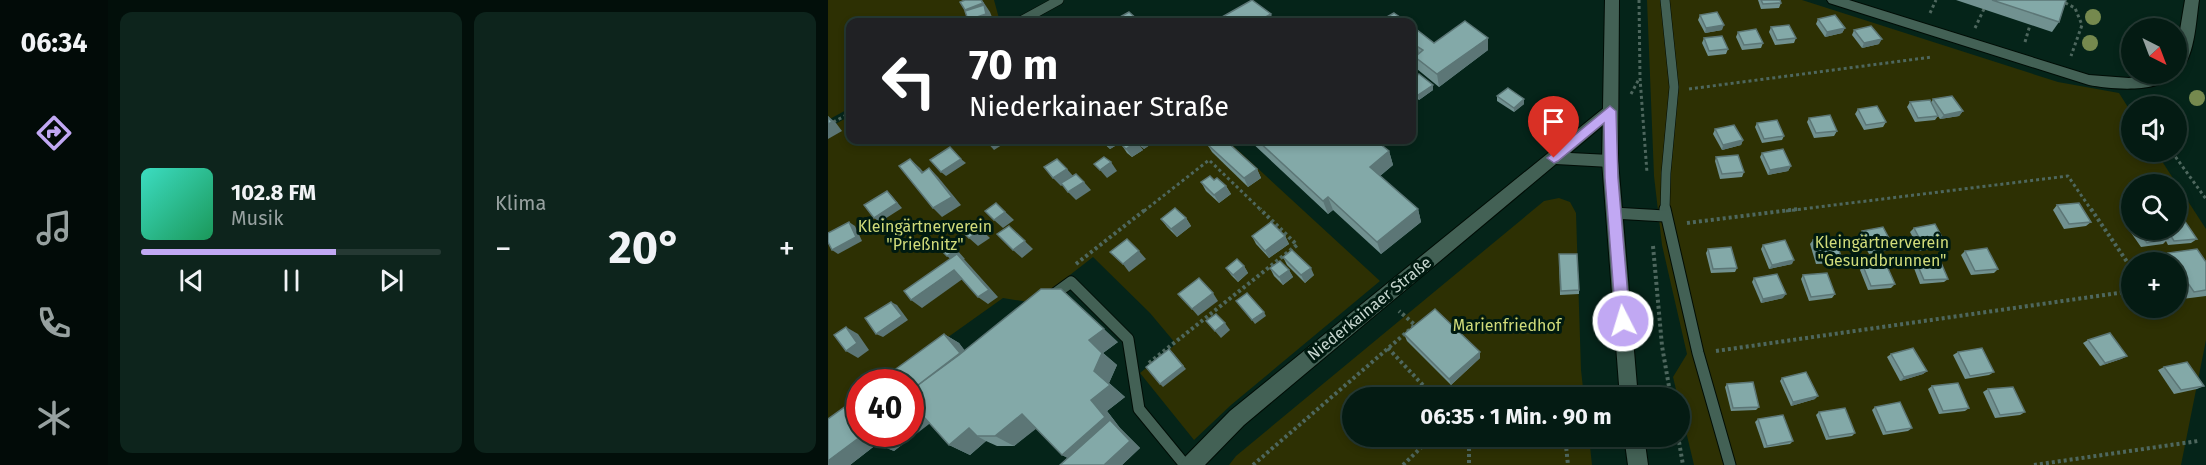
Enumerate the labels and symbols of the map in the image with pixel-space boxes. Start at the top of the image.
north arrow [2121,18,2187,84]
pin [1528,96,1579,158]
park label: Kleingärtnerverein "Prießnitz" [858,217,992,254]
park label: Kleingärtnerverein "Gesundbrunnen" [1815,233,1949,270]
street label: Niederkainaer Straße [1303,253,1435,364]
position arrow [1591,289,1655,353]
park label: Marienfriedhof [1453,316,1563,335]
speed limit sign: 40 [846,369,924,447]

